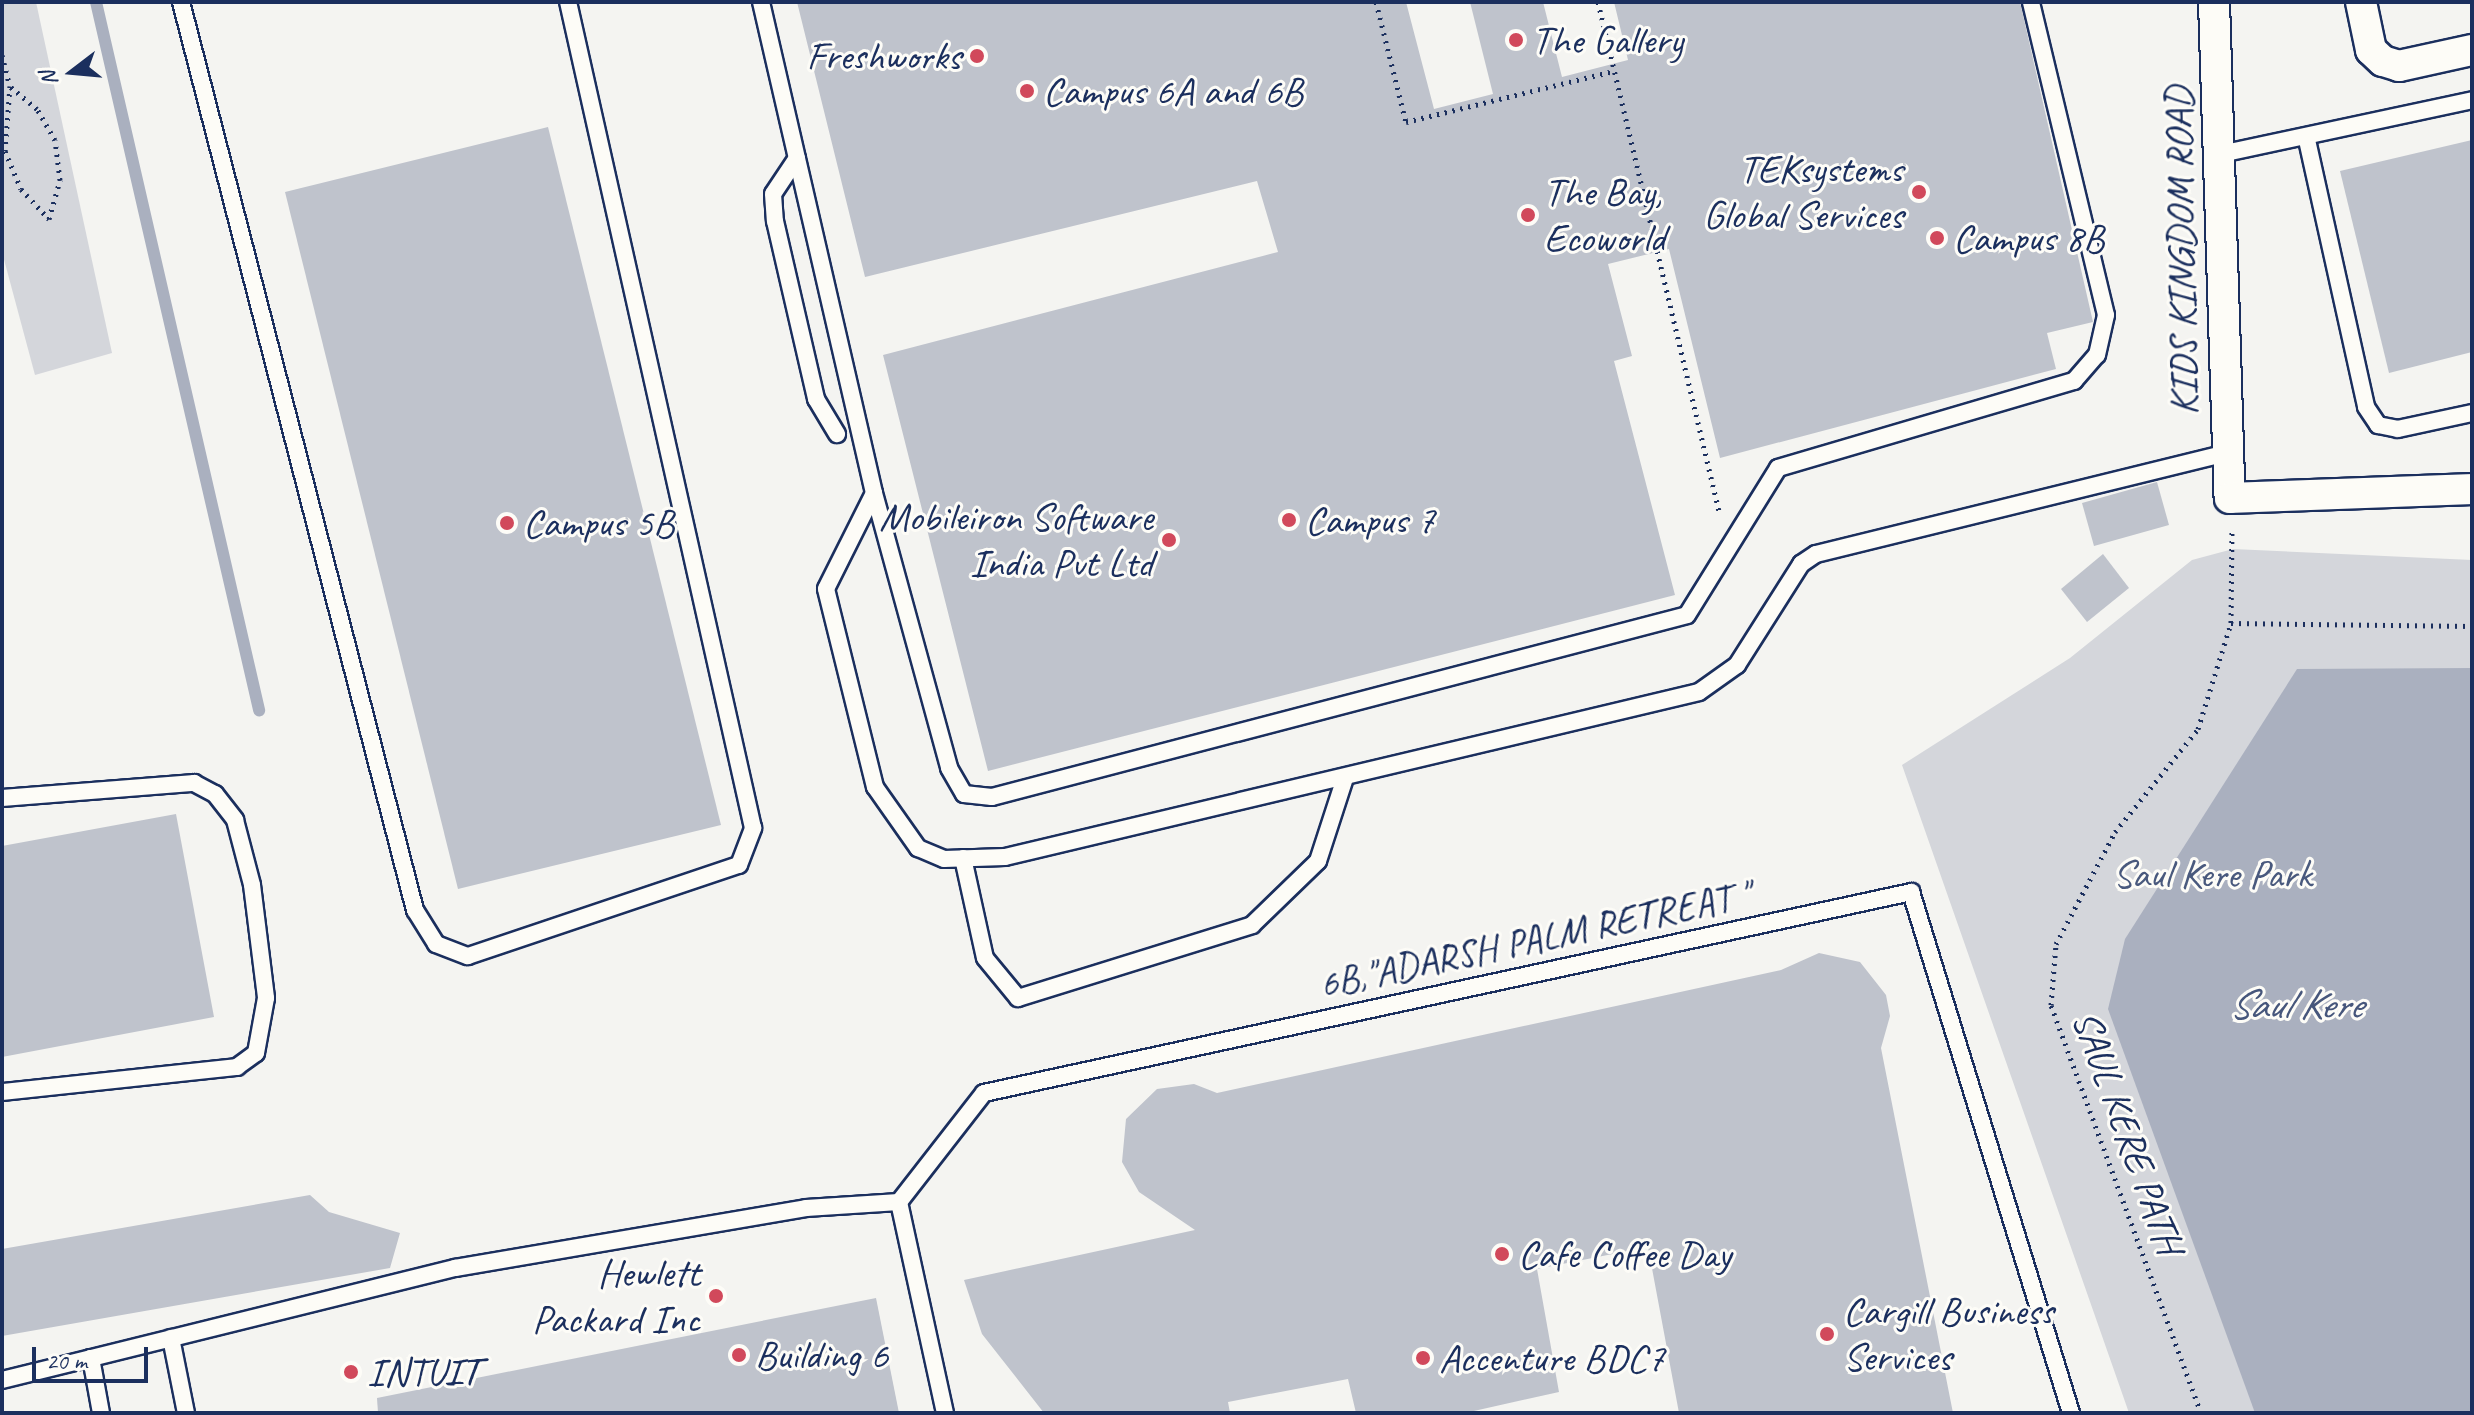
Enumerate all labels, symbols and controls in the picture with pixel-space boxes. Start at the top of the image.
place label: The Gallery [1532,16,1684,64]
marker: The Gallery [1507,31,1525,49]
north arrow [32,32,112,112]
place label: Freshworks [807,32,961,80]
marker: Freshworks [968,47,986,65]
place label: Campus 6A and 6B [1043,67,1302,115]
text: N [34,68,64,89]
marker: Campus 6A and 6B [1018,82,1036,100]
street label: KIDS KINGDOM ROAD [2154,85,2208,417]
place label: TEKsystems Global Services [1704,145,1903,239]
place label: The Bay, Ecoworld [1544,168,1665,262]
marker: TEKsystems Global Services [1910,183,1928,201]
marker: The Bay, Ecoworld [1519,206,1537,224]
place label: Campus 8B [1953,214,2104,262]
marker: Campus 8B [1928,229,1946,247]
place label: Mobileiron Software India Pvt Ltd [881,493,1153,587]
place label: Campus 7 [1305,496,1435,544]
place label: Campus 5B [523,499,674,547]
marker: Campus 7 [1280,511,1298,529]
marker: Campus 5B [498,514,516,532]
marker: Mobileiron Software India Pvt Ltd [1160,531,1178,549]
park label: Saul Kere Park [2112,850,2312,898]
street label: 6B,"ADARSH PALM RETREAT " [1316,870,1752,1008]
water label: Saul Kere [2229,980,2361,1030]
street label: SAUL KERE PATH [2062,1004,2194,1260]
place label: Cafe Coffee Day [1518,1230,1731,1278]
marker: Cafe Coffee Day [1493,1245,1511,1263]
place label: Hewlett Packard Inc [533,1249,700,1343]
marker: Hewlett Packard Inc [707,1287,725,1305]
place label: Cargill Business Services [1843,1287,2054,1381]
marker: Cargill Business Services [1818,1325,1836,1343]
scale bar [36,1331,152,1381]
place label: Building 6 [755,1331,888,1379]
place label: Accenture BDC7 [1439,1334,1665,1382]
text: 20 m [46,1346,87,1376]
marker: Building 6 [730,1346,748,1364]
place label: INTUIT [367,1348,480,1396]
marker: Accenture BDC7 [1414,1349,1432,1367]
marker: INTUIT [342,1363,360,1381]

